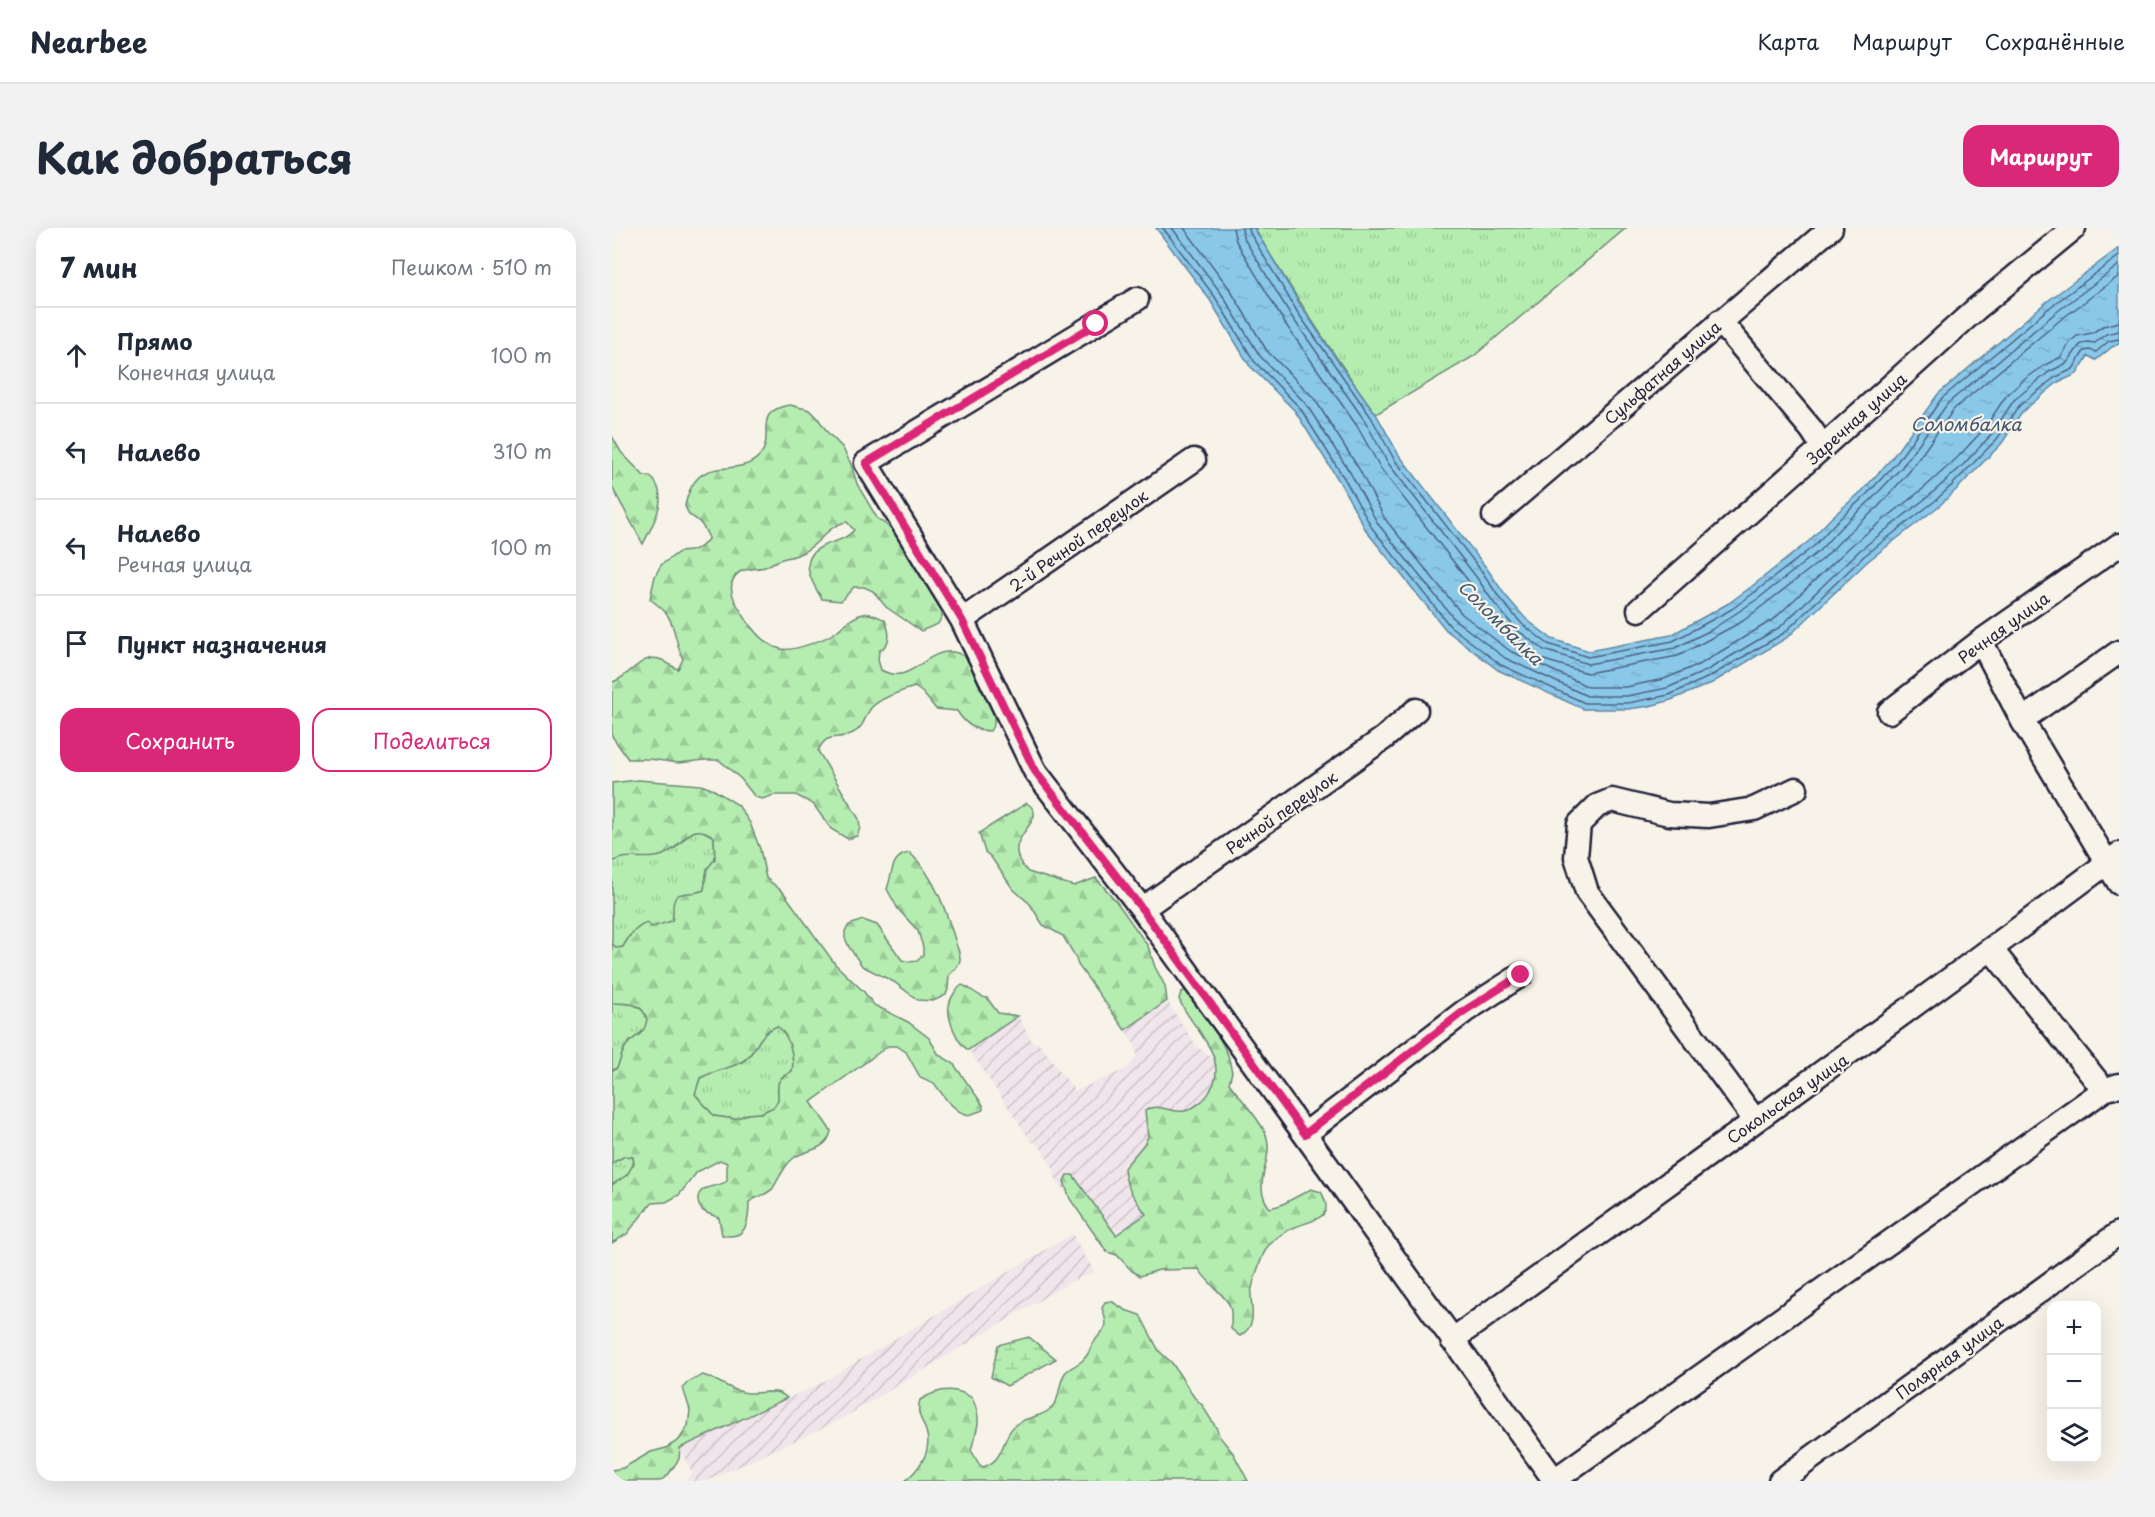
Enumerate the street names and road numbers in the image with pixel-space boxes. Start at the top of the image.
street label: Сульфатная улица [1598,314,1726,430]
street label: Заречная улица [1801,366,1911,470]
street label: 2-й Речной переулок [1004,483,1153,597]
street label: Речная улица [1952,586,2054,668]
street label: Речной переулок [1220,764,1342,859]
street label: Сокольская улица [1721,1047,1853,1149]
street label: Полярная улица [1890,1310,2008,1404]

